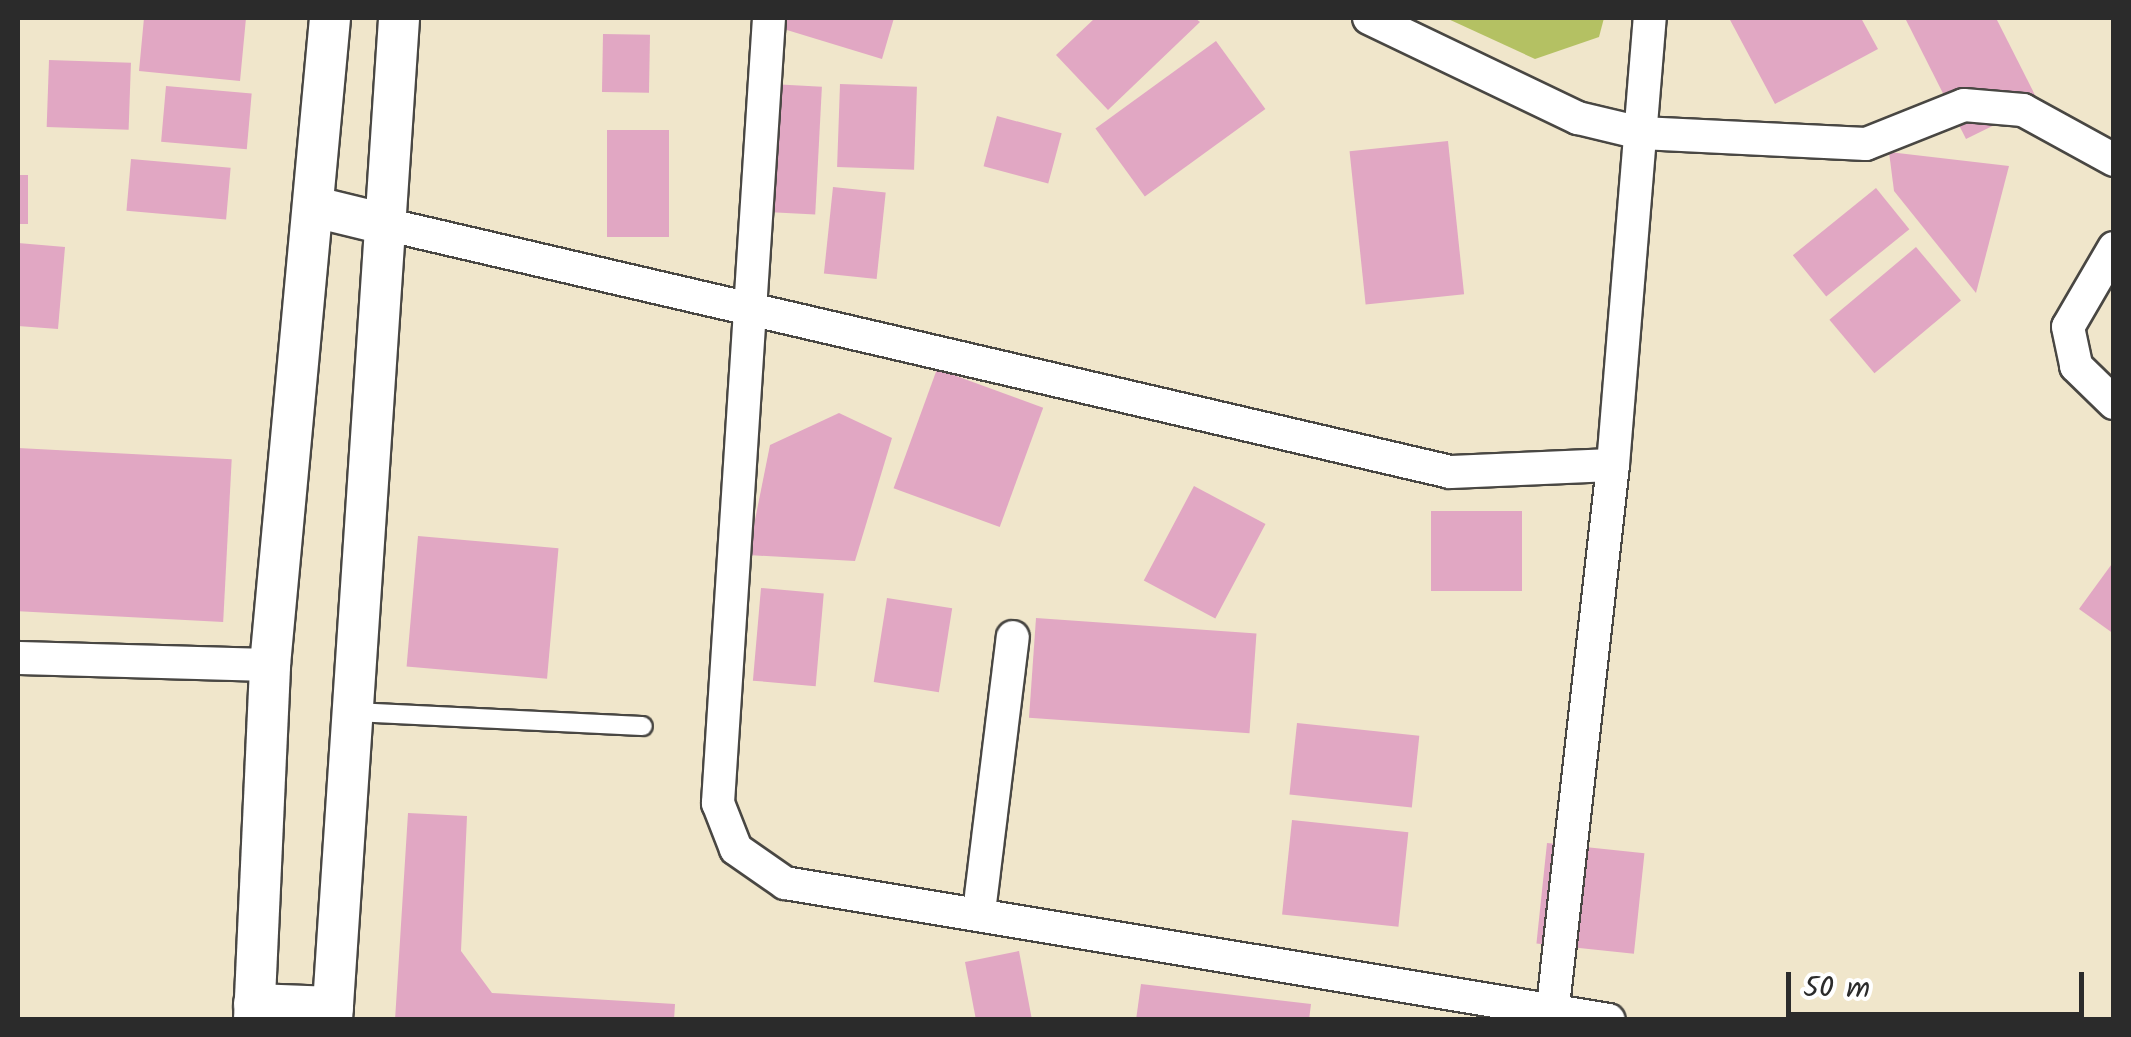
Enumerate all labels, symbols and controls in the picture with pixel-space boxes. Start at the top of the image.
scale bar [1791,952,2088,1014]
text: 50 m [1803,965,1870,1013]

